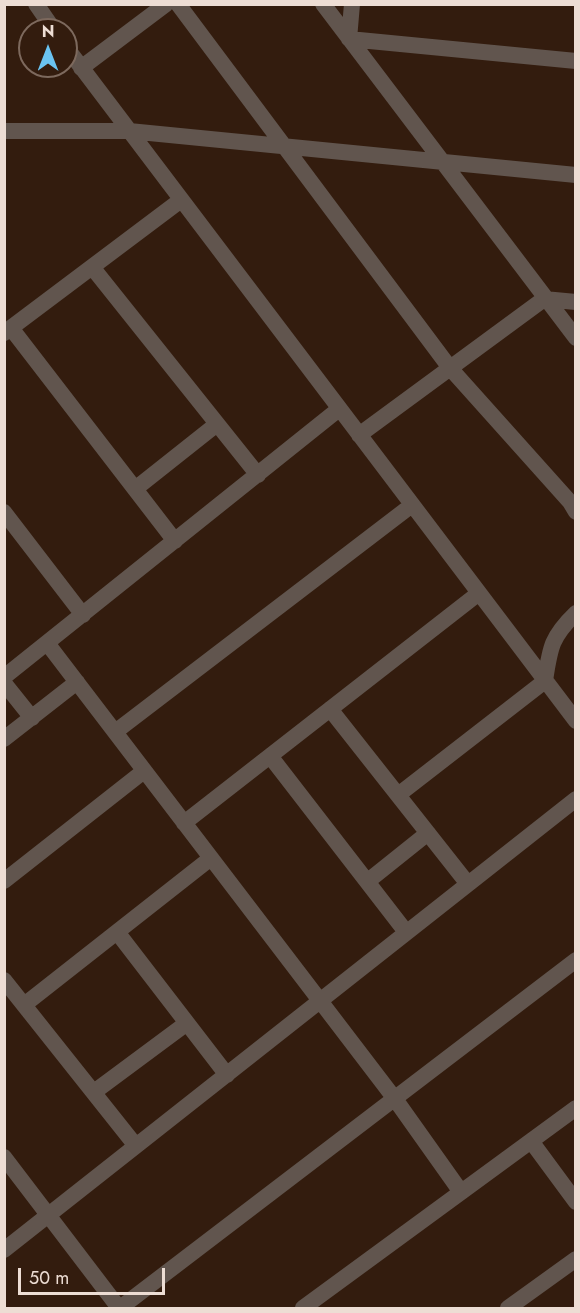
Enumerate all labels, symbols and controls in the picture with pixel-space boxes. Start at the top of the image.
north arrow [18,18,78,78]
text: N [42,20,54,43]
scale bar [21,1256,168,1294]
text: 50 m [29,1265,69,1291]

